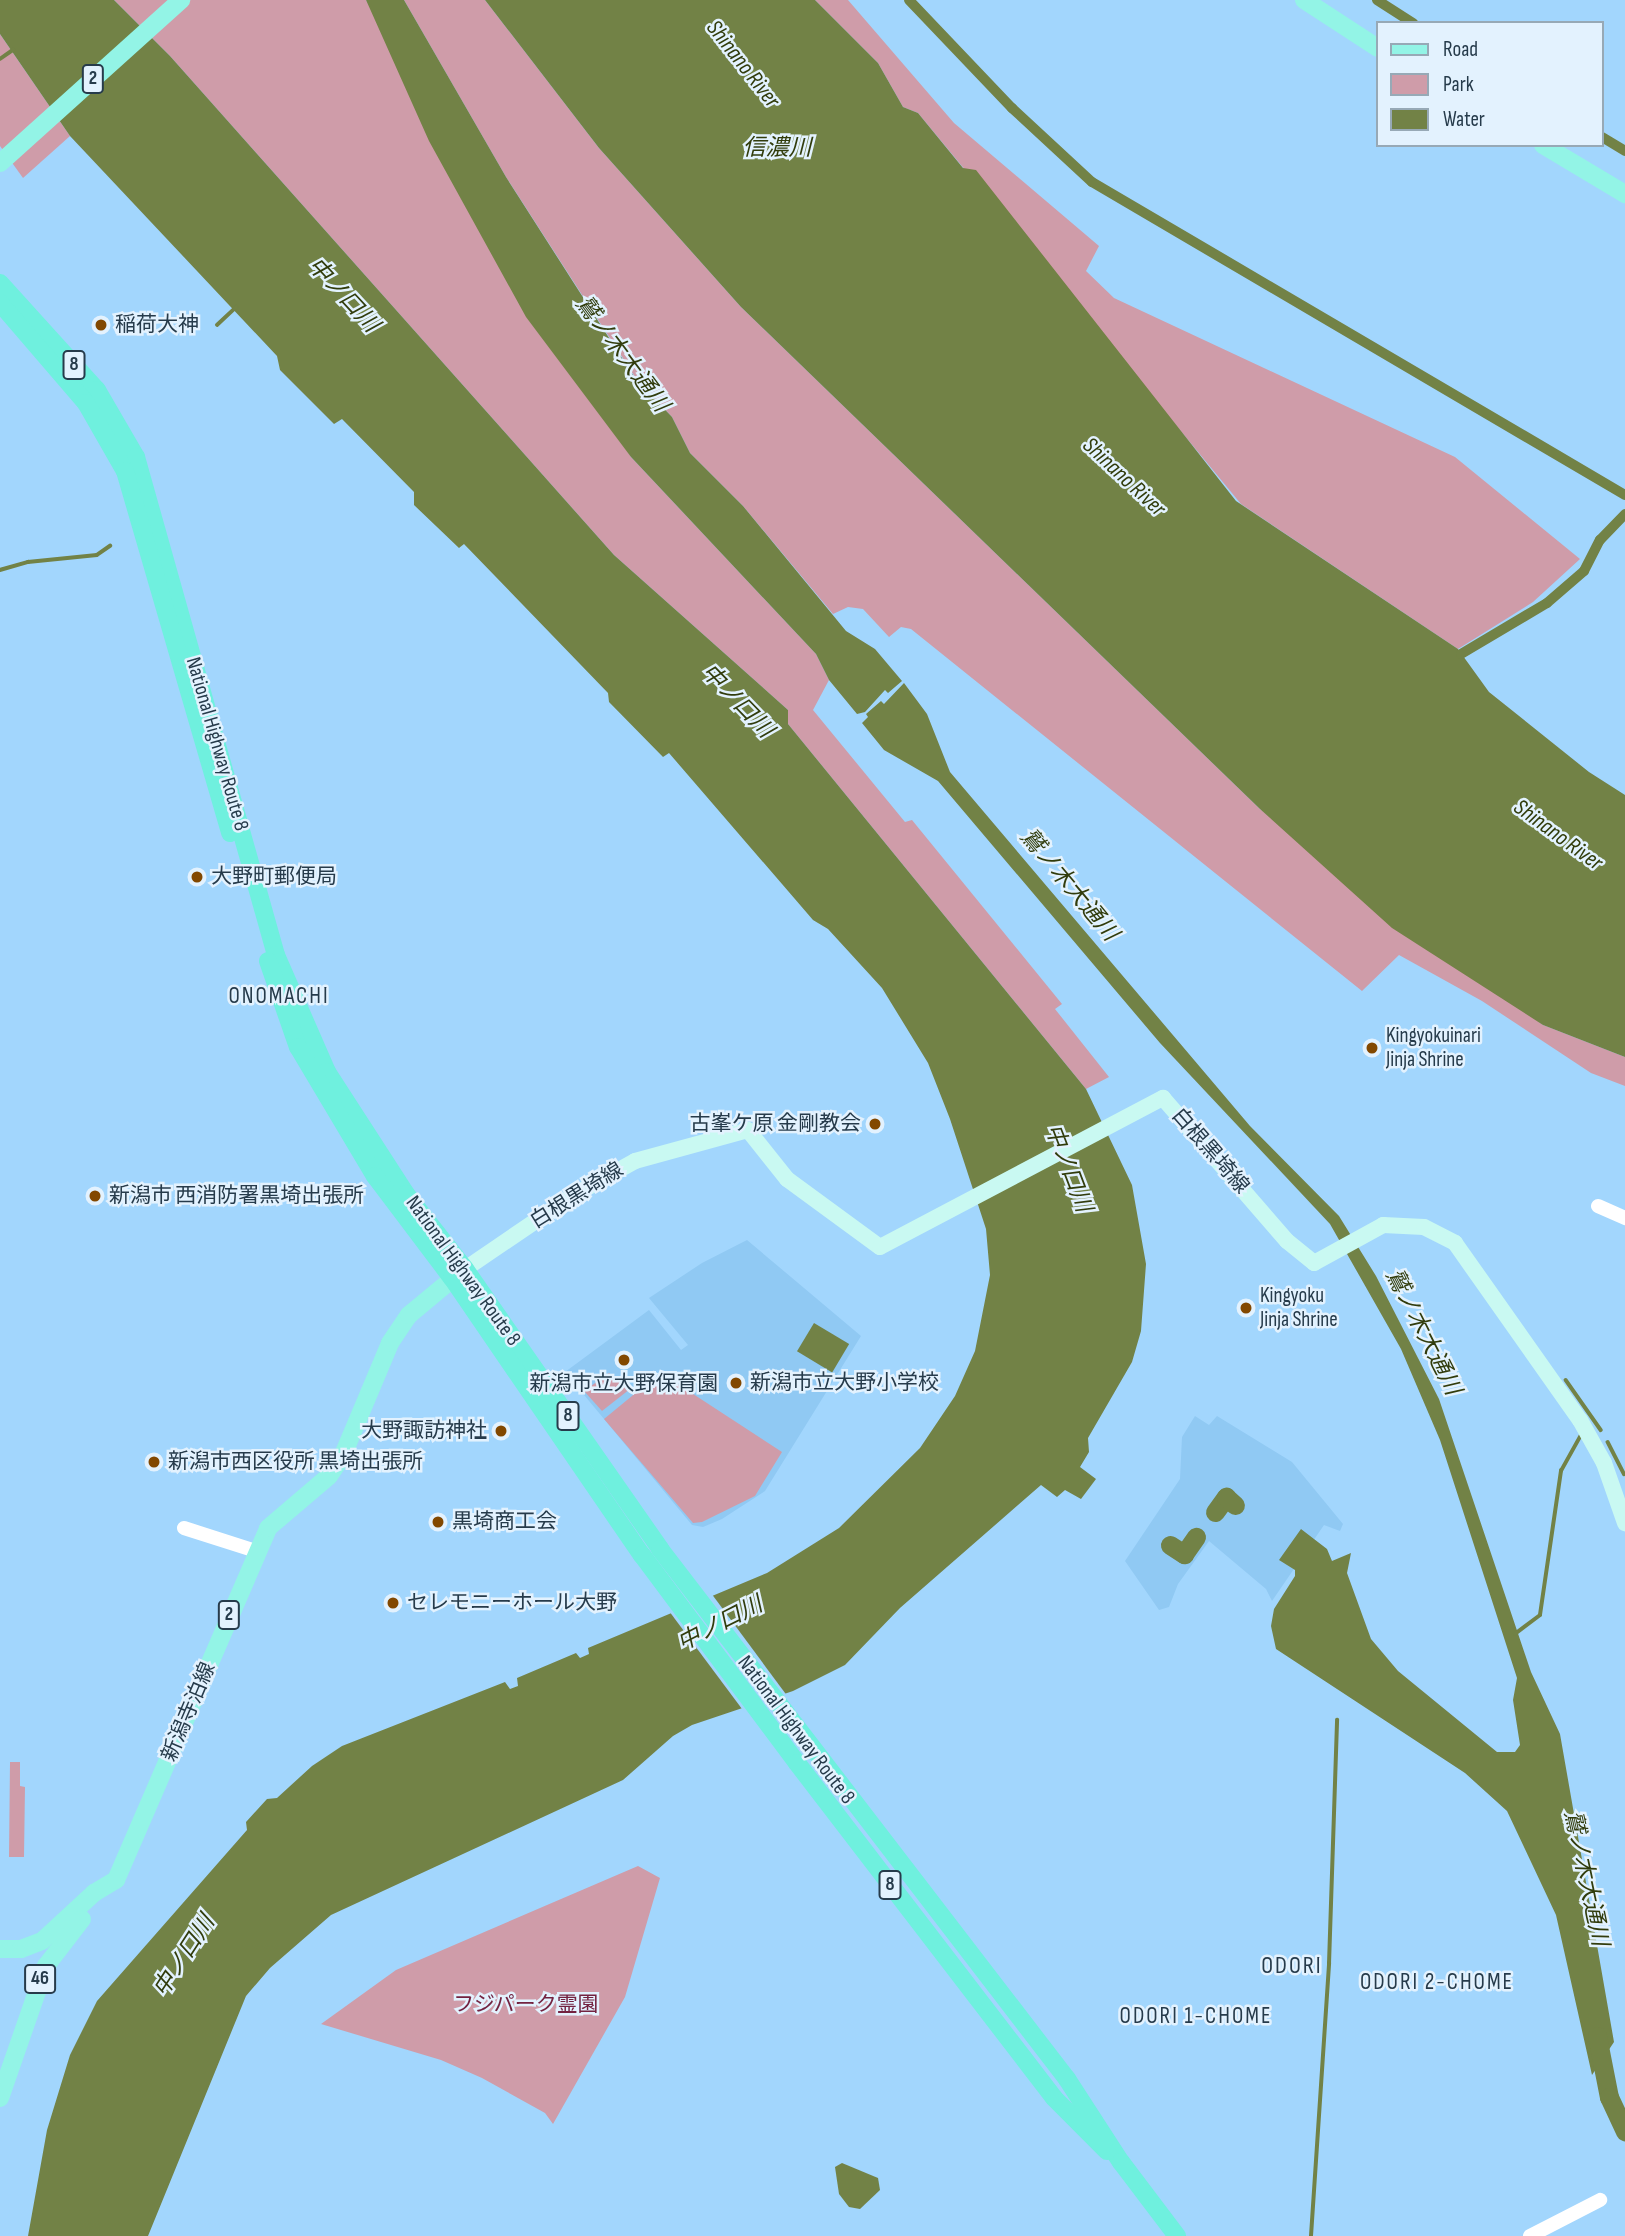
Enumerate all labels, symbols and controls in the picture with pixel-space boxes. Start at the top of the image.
water label: Shinano River [700,15,786,113]
legend [1376,21,1604,147]
text: Road [1443,37,1478,62]
road number: 2 [81,64,105,94]
text: Park [1443,72,1474,97]
text: Water [1443,107,1485,132]
water label: 信濃川 [743,134,811,162]
water label: 中ノ口川 [302,252,384,338]
water label: 鷲ノ木大通川 [569,291,675,417]
place label: 稲荷大神 [115,312,199,338]
marker: 稲荷大神 [93,317,109,333]
road number: 8 [62,350,86,380]
water label: Shinano River [1077,432,1171,522]
street label: National Highway Route 8 [180,654,254,834]
water label: 中ノ口川 [695,658,779,744]
water label: Shinano River [1508,793,1608,877]
water label: 鷲ノ木大通川 [1014,823,1124,947]
place label: 大野町郵便局 [211,864,337,890]
marker: 大野町郵便局 [189,869,205,885]
district label: ONOMACHI [229,982,329,1010]
place label: Kingyokuinari Jinja Shrine [1386,1023,1481,1073]
marker: Kingyokuinari Jinja Shrine [1364,1040,1380,1056]
street label: 白根黒埼線 [1166,1103,1254,1199]
place label: 古峯ケ原 金剛教会 [690,1111,861,1137]
marker: 古峯ケ原 金剛教会 [867,1116,883,1132]
water label: 中ノ口川 [1039,1120,1097,1216]
street label: 白根黒埼線 [526,1157,628,1235]
place label: 新潟市 西消防署黒埼出張所 [109,1183,364,1209]
marker: 新潟市 西消防署黒埼出張所 [87,1188,103,1204]
street label: National Highway Route 8 [400,1191,526,1351]
water label: 鷲ノ木大通川 [1379,1264,1467,1400]
place label: Kingyoku Jinja Shrine [1260,1283,1338,1333]
marker: Kingyoku Jinja Shrine [1238,1300,1254,1316]
marker: 新潟市立大野保育園 [616,1352,632,1368]
place label: 新潟市立大野小学校 [750,1370,939,1396]
place label: 新潟市立大野保育園 [530,1371,718,1397]
marker: 新潟市立大野小学校 [728,1375,744,1391]
road number: 8 [556,1400,580,1432]
place label: 大野諏訪神社 [361,1418,487,1444]
marker: 大野諏訪神社 [493,1423,509,1439]
place label: 新潟市西区役所 黒埼出張所 [168,1449,423,1475]
marker: 新潟市西区役所 黒埼出張所 [146,1454,162,1470]
place label: 黒埼商工会 [452,1509,557,1535]
marker: 黒埼商工会 [430,1514,446,1530]
place label: セレモニーホール大野 [407,1590,617,1616]
water label: 中ノ口川 [673,1591,767,1657]
marker: セレモニーホール大野 [385,1595,401,1611]
road number: 2 [217,1600,241,1630]
street label: National Highway Route 8 [732,1651,860,1809]
street label: 新潟寺泊線 [157,1659,221,1765]
water label: 鷲ノ木大通川 [1558,1808,1614,1948]
road number: 8 [878,1870,902,1900]
water label: 中ノ口川 [147,1910,221,2002]
district label: ODORI [1262,1952,1322,1980]
road number: 46 [22,1964,58,1994]
district label: ODORI 2-CHOME [1362,1968,1512,1996]
park label: フジパーク霊園 [453,1992,599,2018]
district label: ODORI 1-CHOME [1121,2002,1271,2030]

